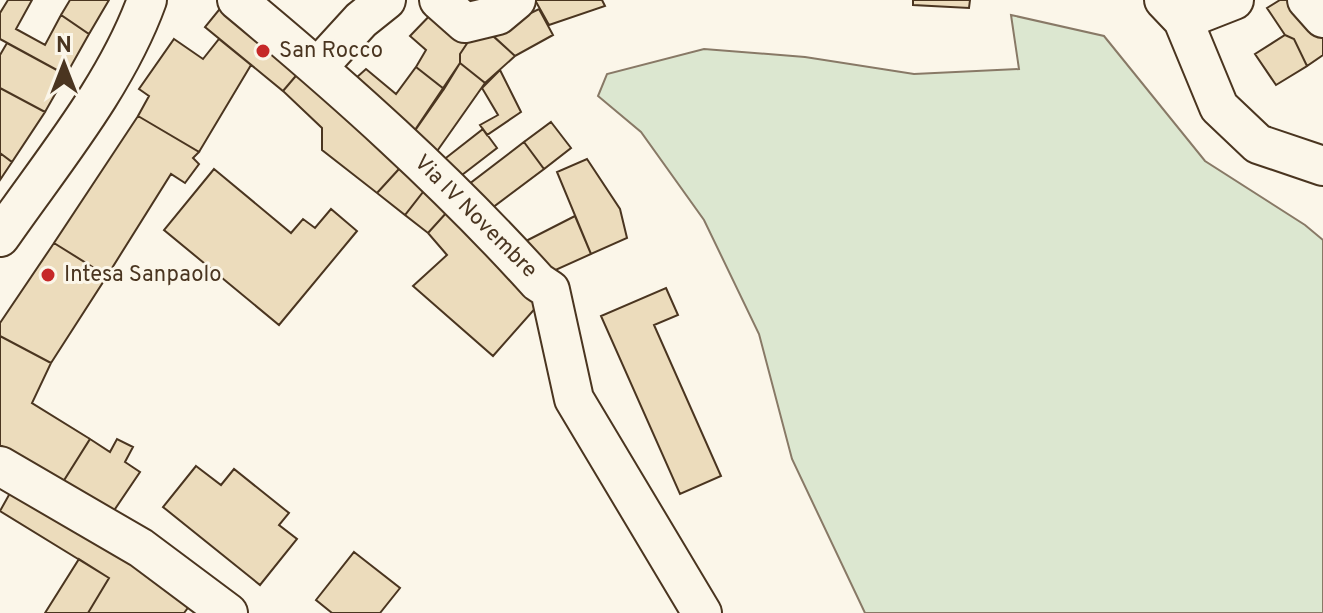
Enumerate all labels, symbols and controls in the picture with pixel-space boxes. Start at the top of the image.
north arrow [24,24,104,104]
text: N [56,33,72,60]
place label: San Rocco [279,38,383,65]
marker: San Rocco [254,42,272,60]
street label: Via IV Novembre [408,150,542,284]
place label: Intesa Sanpaolo [64,262,221,289]
marker: Intesa Sanpaolo [39,266,57,284]

